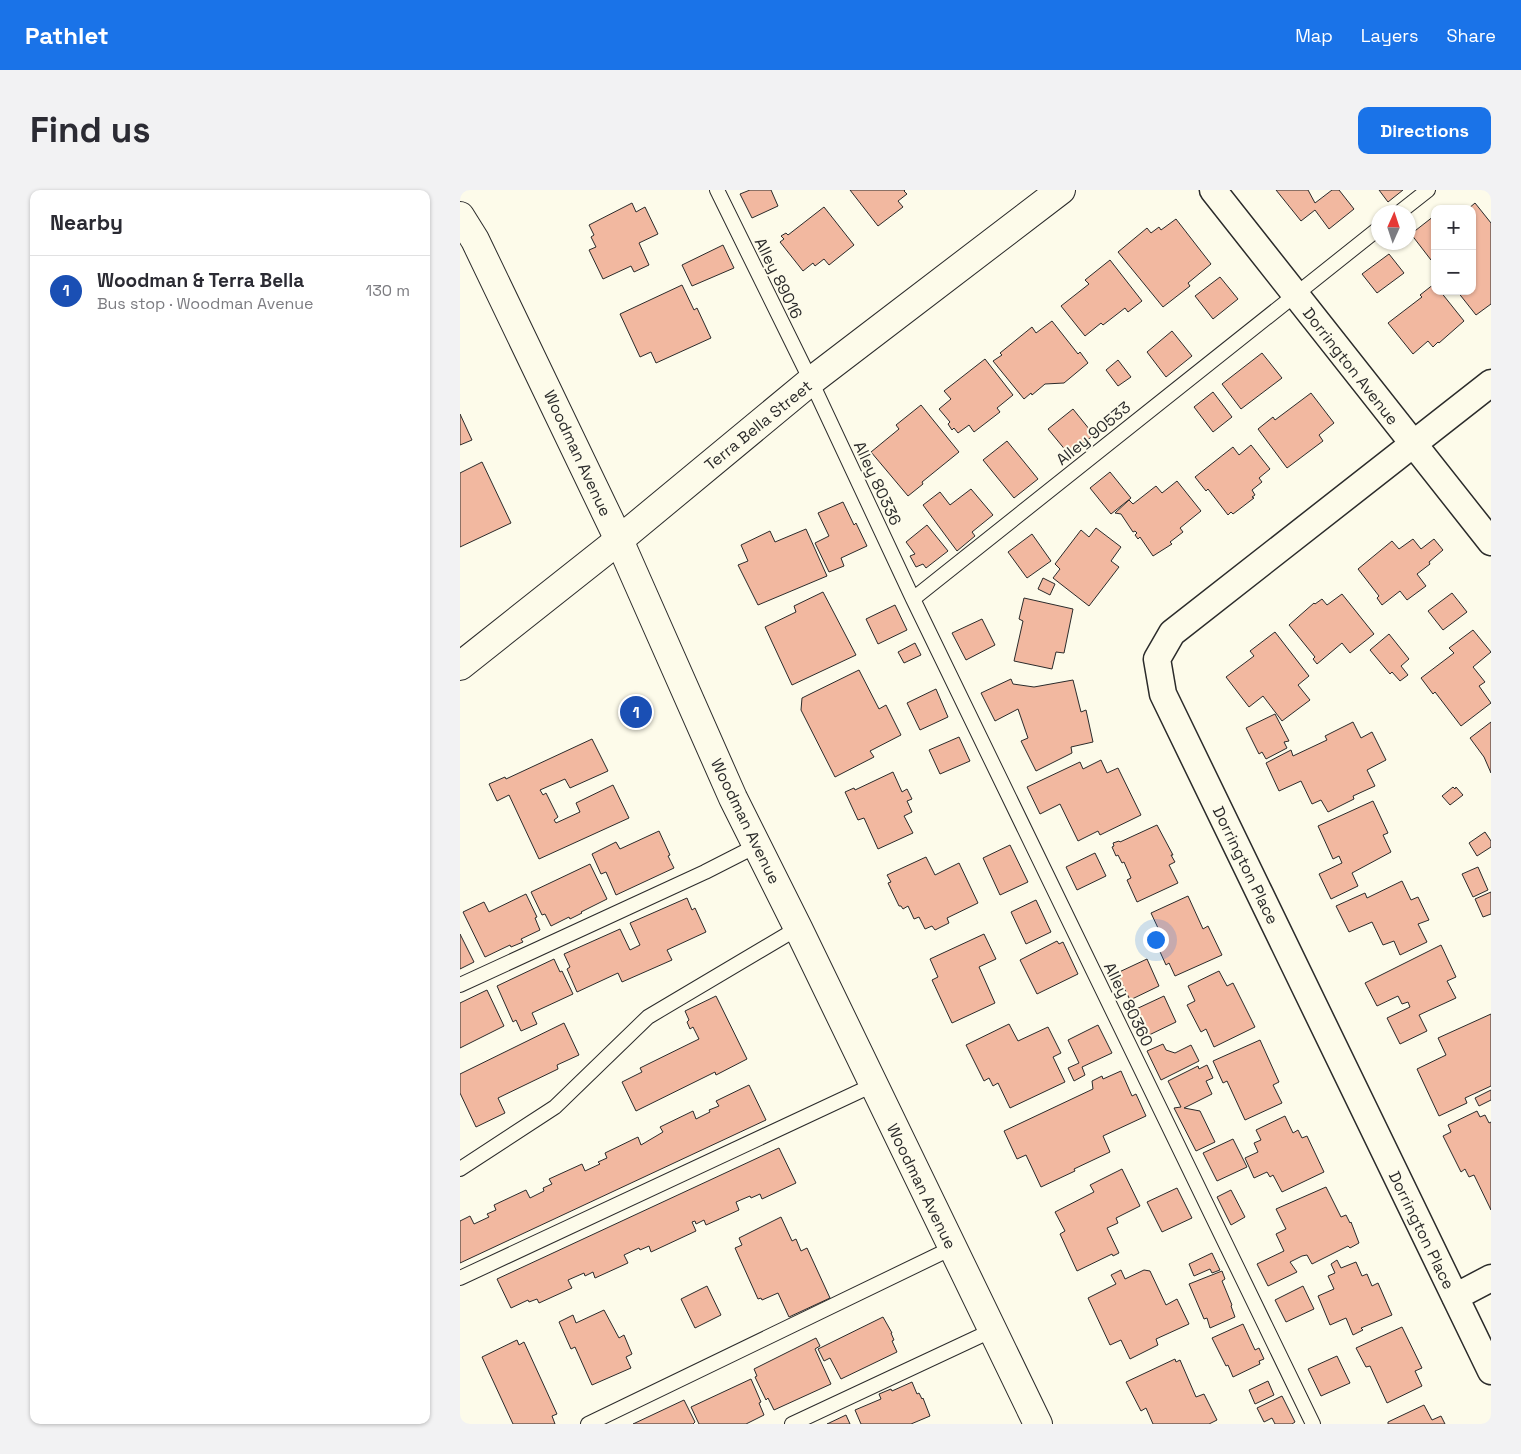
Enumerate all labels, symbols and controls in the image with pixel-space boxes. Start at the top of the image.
text: Pathlet [25,20,109,51]
text: Map [1295,24,1333,47]
text: Layers [1361,24,1418,47]
text: Share [1446,24,1496,47]
button: Directions [1358,107,1491,154]
text: Find us [30,108,151,152]
north arrow [1371,205,1416,250]
map controls [1431,205,1476,295]
button: + [1431,205,1476,250]
text: Nearby [50,209,123,236]
street label: Alley 89016 [750,234,807,322]
button: − [1431,250,1476,295]
text: Woodman & Terra Bella [97,268,304,293]
text: 1 [62,280,70,301]
text: 130 m [366,280,410,301]
text: Bus stop · Woodman Avenue [97,293,314,314]
street label: Dorrington Avenue [1298,303,1403,429]
street label: Terra Bella Street [700,376,816,475]
street label: Woodman Avenue [539,387,616,520]
street label: Alley 90533 [1052,397,1135,470]
street label: Alley 80336 [849,438,906,529]
pin: 1 [620,693,652,731]
street label: Woodman Avenue [706,755,785,887]
street label: Dorrington Place [1208,803,1283,928]
your location [1143,927,1169,953]
street label: Alley 80360 [1099,959,1158,1050]
street label: Woodman Avenue [882,1120,961,1252]
street label: Dorrington Place [1384,1168,1459,1293]

